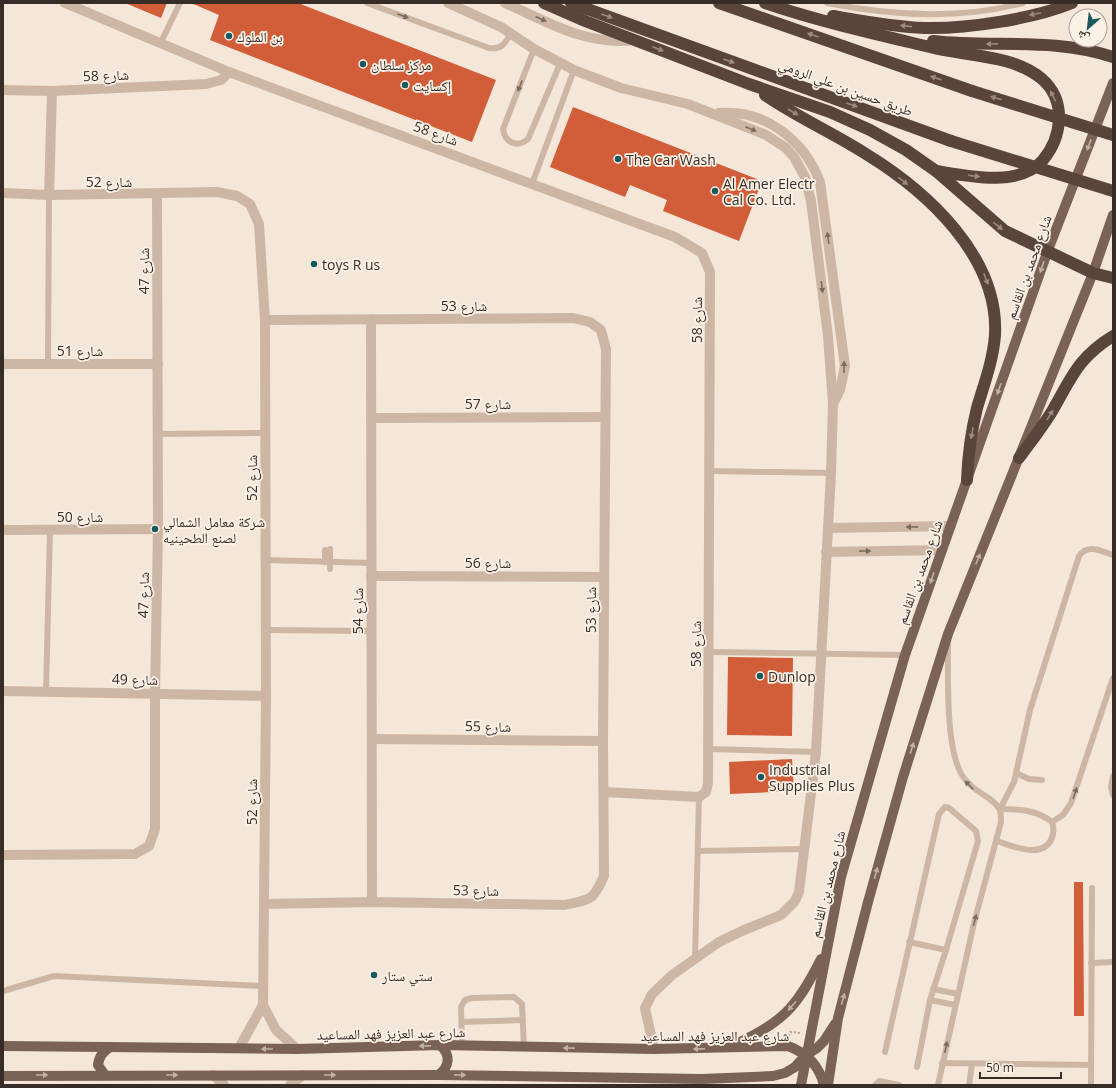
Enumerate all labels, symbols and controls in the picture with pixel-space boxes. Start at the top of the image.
north arrow [1068,8,1108,48]
one-way arrow [1029,12,1041,18]
one-way arrow [398,14,410,20]
one-way arrow [602,14,614,20]
one-way arrow [535,16,547,22]
one-way arrow [900,23,912,29]
place label: بن الملوك [237,27,283,46]
text: ش [1074,27,1092,47]
marker: بن الملوك [224,31,234,41]
one-way arrow [806,32,818,38]
one-way arrow [985,41,998,47]
one-way arrow [653,47,665,53]
street label: طريق حسين بن علي الرومي [775,54,916,122]
place label: مركز سلطان [371,55,431,74]
one-way arrow [724,58,736,64]
marker: مركز سلطان [358,59,368,69]
street label: شارع 58 [83,65,129,86]
one-way arrow [929,75,941,81]
place label: إكسايت [413,76,451,95]
marker: إكسايت [400,80,410,90]
one-way arrow [516,80,522,92]
one-way arrow [1050,90,1056,102]
one-way arrow [989,95,1001,101]
one-way arrow [846,102,858,108]
one-way arrow [787,109,799,116]
street label: شارع 58 [411,116,461,151]
one-way arrow [745,126,757,132]
one-way arrow [1085,140,1091,152]
place label: The Car Wash [626,150,716,169]
marker: The Car Wash [613,154,623,164]
street label: شارع 52 [86,172,132,192]
one-way arrow [968,173,980,180]
place label: Al Amer Electr Cal Co. Ltd. [723,174,815,209]
one-way arrow [898,177,909,185]
marker: Al Amer Electr Cal Co. Ltd. [710,186,720,196]
street label: شارع محمد بن القاسم [1000,212,1057,322]
one-way arrow [993,222,1004,230]
one-way arrow [825,232,831,244]
street label: شارع 47 [134,248,154,294]
place label: toys R us [322,255,381,274]
marker: toys R us [309,259,319,269]
one-way arrow [1039,261,1045,273]
one-way arrow [983,274,989,286]
one-way arrow [819,280,825,293]
street label: شارع 53 [441,296,487,316]
street label: شارع 58 [687,297,707,343]
street label: شارع 51 [57,341,103,361]
one-way arrow [841,360,847,373]
one-way arrow [996,384,1002,396]
street label: شارع 57 [465,394,511,414]
one-way arrow [1046,409,1053,421]
one-way arrow [968,427,974,439]
street label: شارع 52 [242,455,262,501]
street label: شارع 50 [57,507,103,527]
place label: شركة معامل الشمالي لصنع الطحينيه [163,512,265,548]
street label: شارع محمد بن القاسم [891,517,948,627]
one-way arrow [906,523,918,530]
marker: شركة معامل الشمالي لصنع الطحينيه [150,524,160,534]
one-way arrow [859,548,872,554]
street label: شارع 56 [465,553,511,573]
one-way arrow [975,554,981,565]
street label: شارع 47 [133,572,154,618]
one-way arrow [928,572,934,584]
street label: شارع 53 [581,587,601,633]
street label: شارع 54 [348,588,368,634]
street label: شارع 58 [686,621,706,667]
place label: Dunlop [768,667,816,686]
street label: شارع 49 [112,669,158,690]
marker: Dunlop [755,671,765,681]
street label: شارع 55 [465,716,511,737]
one-way arrow [909,742,915,754]
place label: Industrial Supplies Plus [769,760,855,795]
marker: Industrial Supplies Plus [756,772,766,782]
street label: شارع 52 [242,779,262,825]
one-way arrow [965,780,974,790]
one-way arrow [1072,786,1078,798]
street label: شارع محمد بن القاسم [805,829,850,940]
one-way arrow [873,867,879,879]
street label: شارع 53 [453,880,499,901]
one-way arrow [972,914,978,926]
place label: ستي ستار [381,966,433,987]
marker: ستي ستار [369,970,379,980]
one-way arrow [840,992,846,1004]
one-way arrow [788,1001,797,1011]
street label: شارع عبد العزيز فهد المساعيد [317,1022,466,1045]
street label: شارع عبد العزيز فهد المساعيد [641,1026,789,1046]
one-way arrow [943,1041,949,1053]
one-way arrow [419,1042,431,1049]
one-way arrow [562,1045,575,1051]
one-way arrow [260,1046,273,1052]
one-way arrow [692,1046,705,1052]
scale bar [980,1054,1061,1080]
text: 50 m [986,1059,1014,1076]
one-way arrow [36,1072,49,1078]
one-way arrow [166,1072,179,1078]
one-way arrow [324,1072,337,1078]
one-way arrow [454,1072,466,1079]

